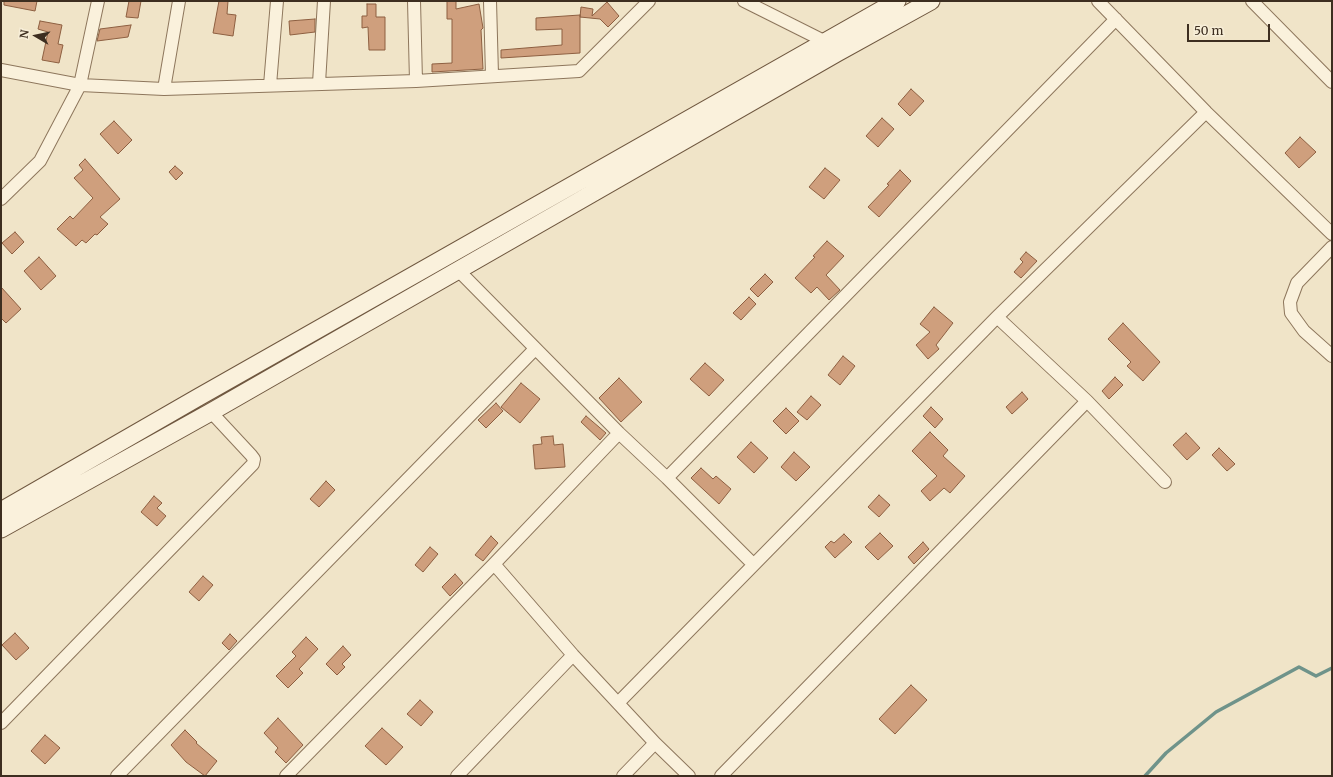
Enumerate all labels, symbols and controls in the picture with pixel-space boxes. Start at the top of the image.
north arrow [16,16,56,56]
scale bar [1189,16,1272,42]
text: 50 m [1194,23,1223,38]
text: N [17,29,32,40]

